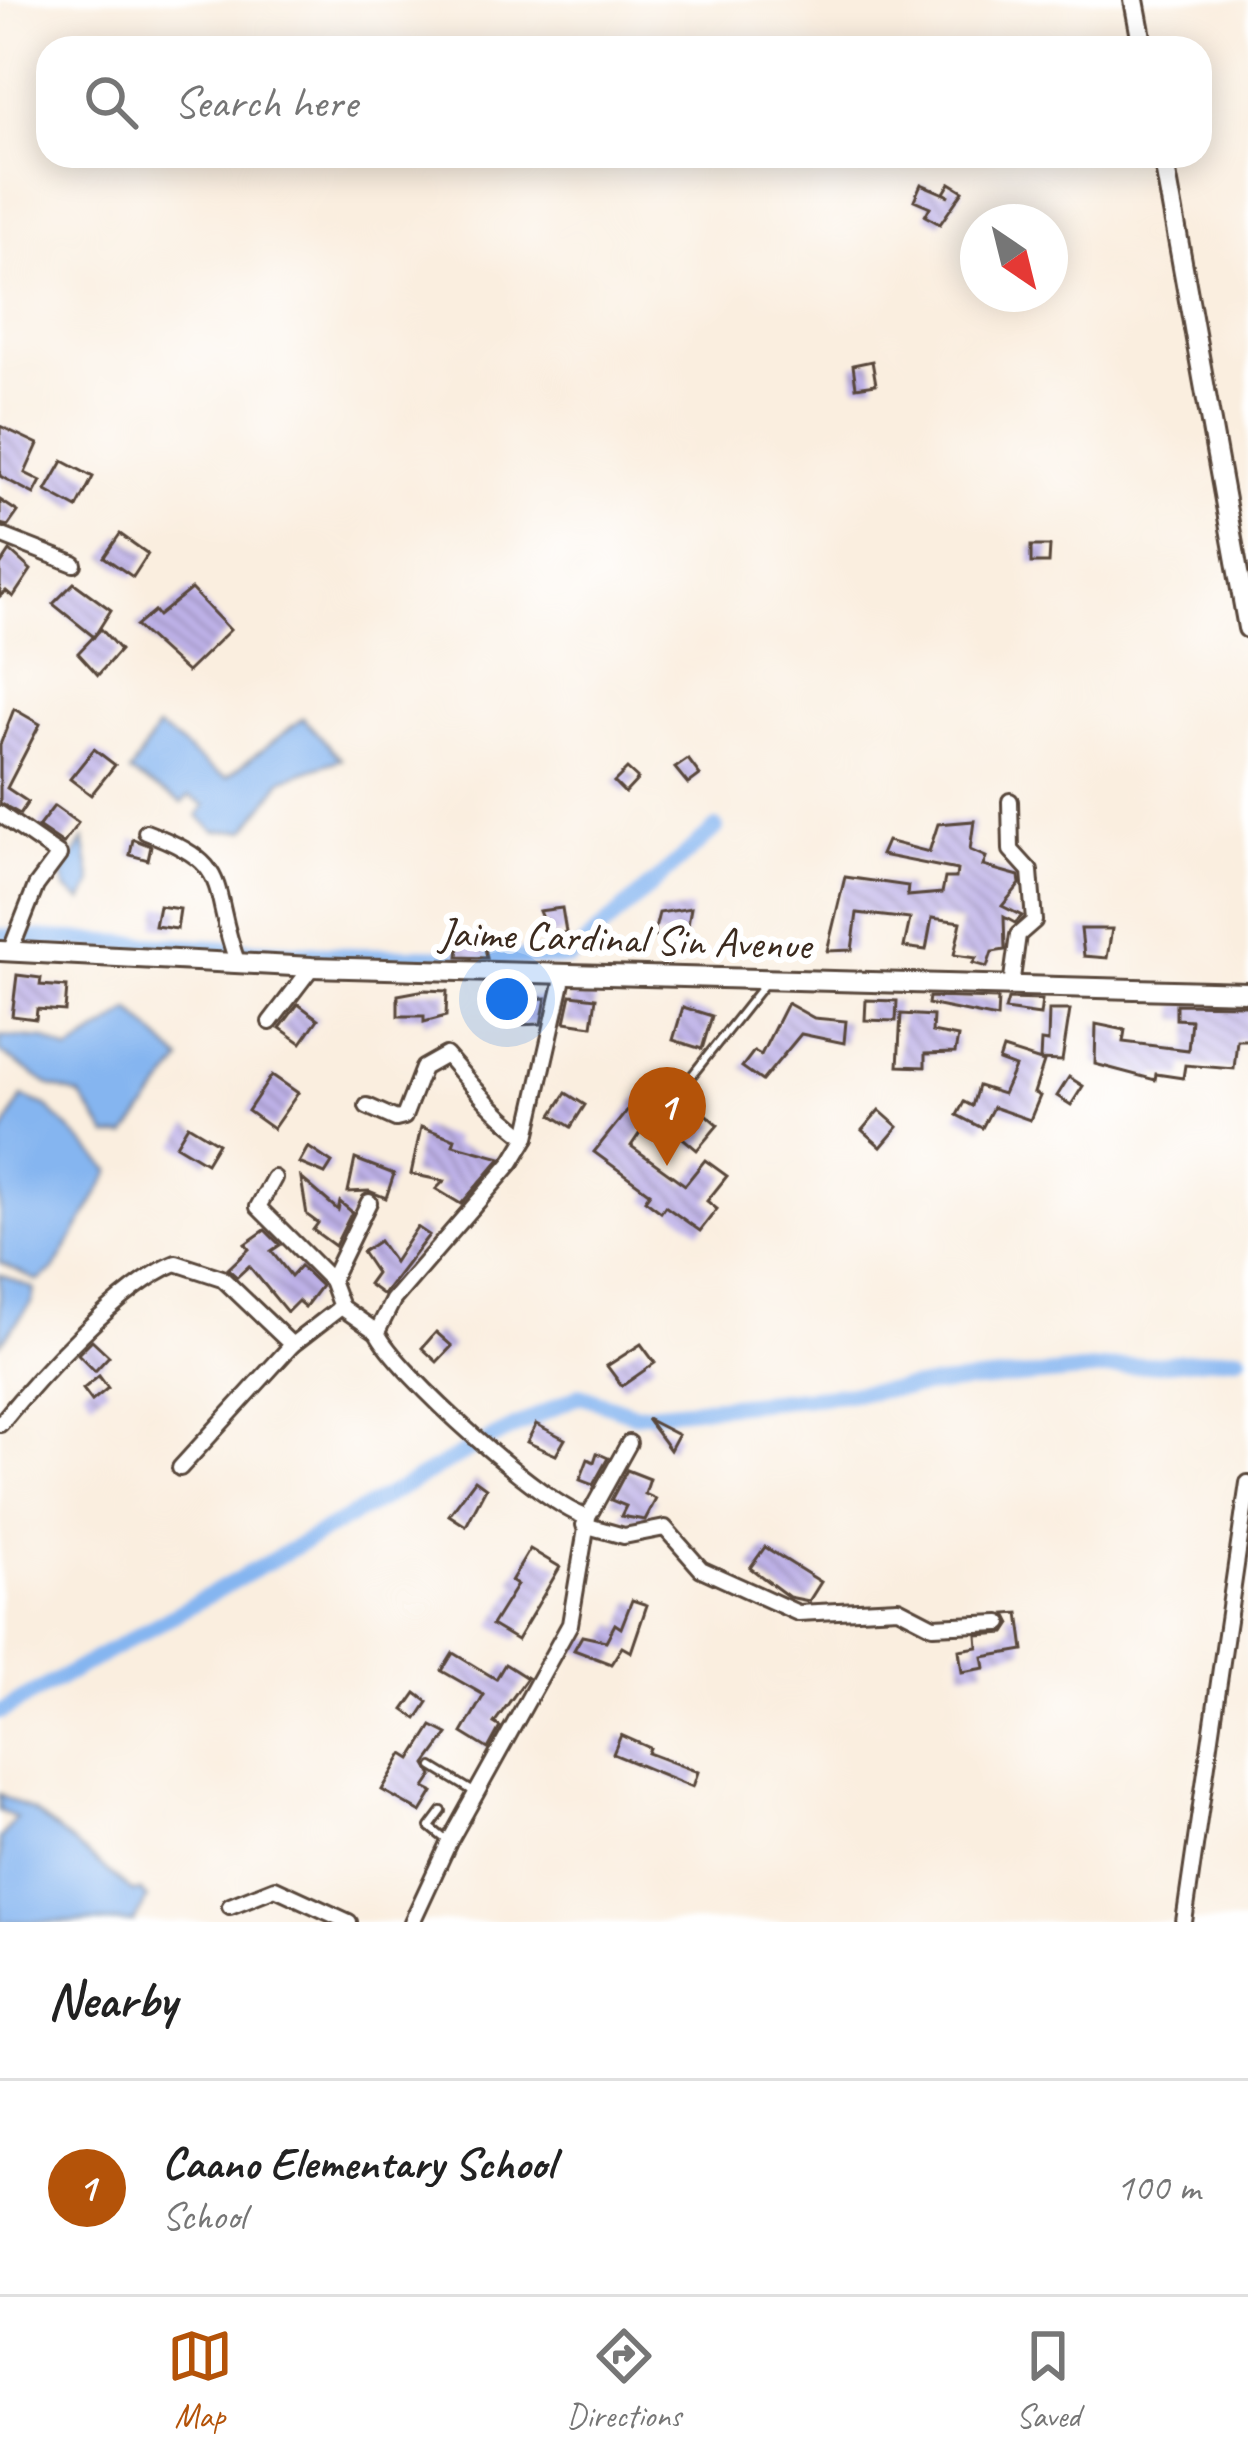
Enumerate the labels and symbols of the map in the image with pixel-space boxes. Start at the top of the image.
north arrow [960,204,1068,312]
street label: Jaime Cardinal Sin Avenue [436,906,815,972]
your location [477,969,537,1029]
pin: 1 [628,1067,706,1166]

